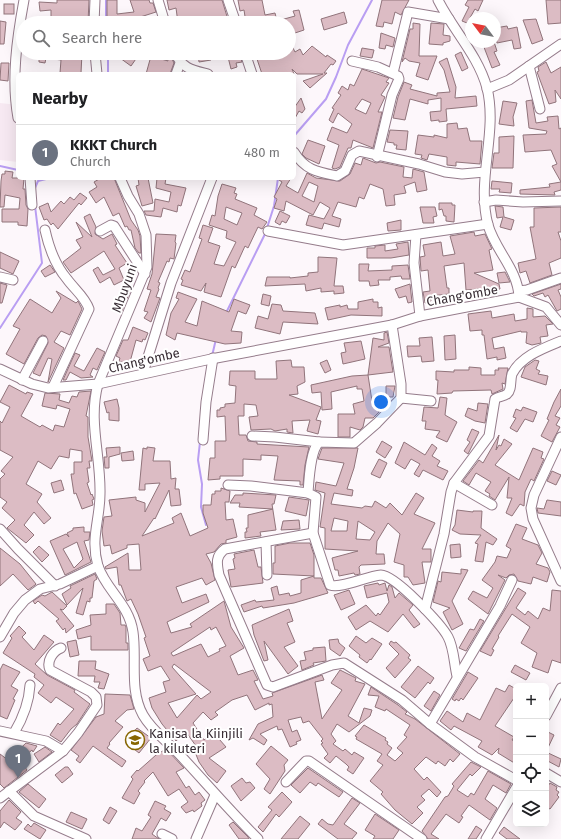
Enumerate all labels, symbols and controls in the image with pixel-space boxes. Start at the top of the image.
north arrow [465,12,501,48]
search box [16,16,296,60]
icon: search [30,27,52,49]
text: Search here [62,29,142,47]
text: Nearby [32,88,87,109]
text: KKKT Church [70,136,157,154]
text: 1 [42,145,48,160]
text: 480 m [244,145,280,160]
text: Church [70,154,111,169]
street label: Mbuyuni [109,262,140,315]
street label: Chang'ombe [425,282,499,309]
street label: Chang'ombe [107,345,181,376]
your location [371,392,391,412]
map controls [513,683,549,827]
button: + [513,683,549,719]
button: − [513,719,549,755]
place label: Kanisa la Kiinjili la kiluteri [149,726,243,756]
school or university icon: Kanisa la Kiinjili la kiluteri [124,729,146,751]
pin: 1 [5,745,31,778]
button: locate [513,755,549,791]
button: layers [513,791,549,827]

